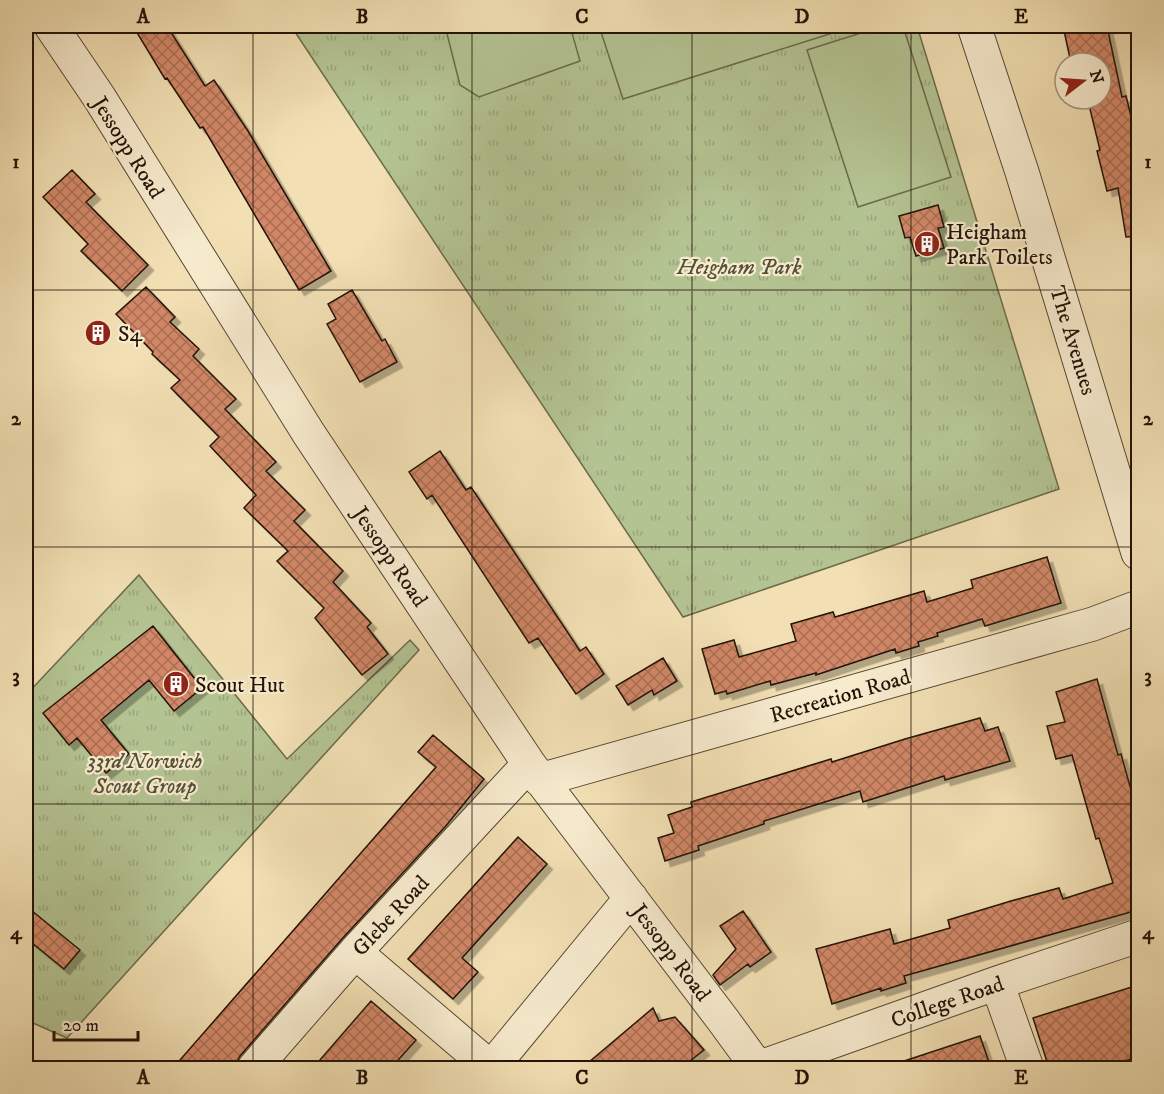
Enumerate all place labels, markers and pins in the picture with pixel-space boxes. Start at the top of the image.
place label: Heigham Park Toilets [946,219,1053,271]
building icon: Heigham Park Toilets [912,229,942,259]
building icon: S4 [83,318,113,348]
place label: S4 [118,321,144,348]
building icon: Scout Hut [161,669,191,699]
place label: Scout Hut [195,672,285,699]

